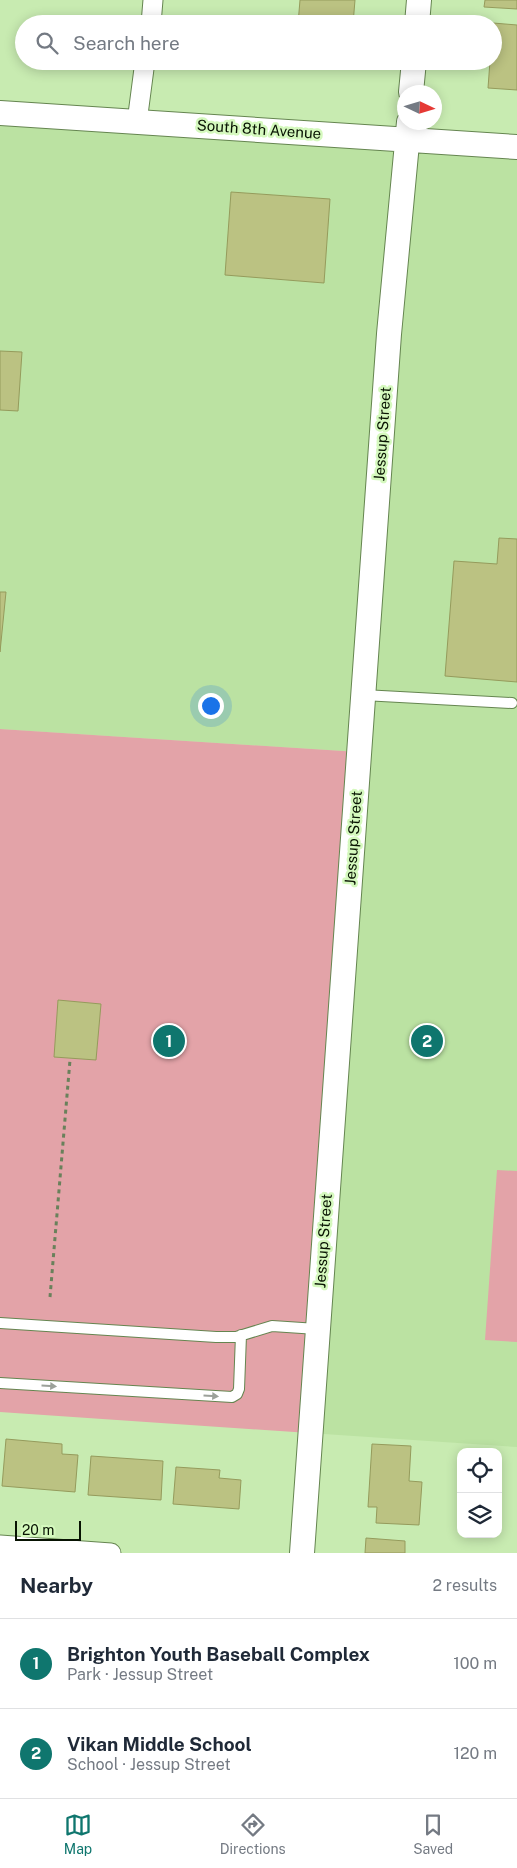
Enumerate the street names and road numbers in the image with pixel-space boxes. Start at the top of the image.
street label: South 8th Avenue [196,116,322,142]
street label: Jessup Street [370,386,394,482]
street label: Jessup Street [341,790,365,886]
street label: Jessup Street [311,1193,335,1289]

